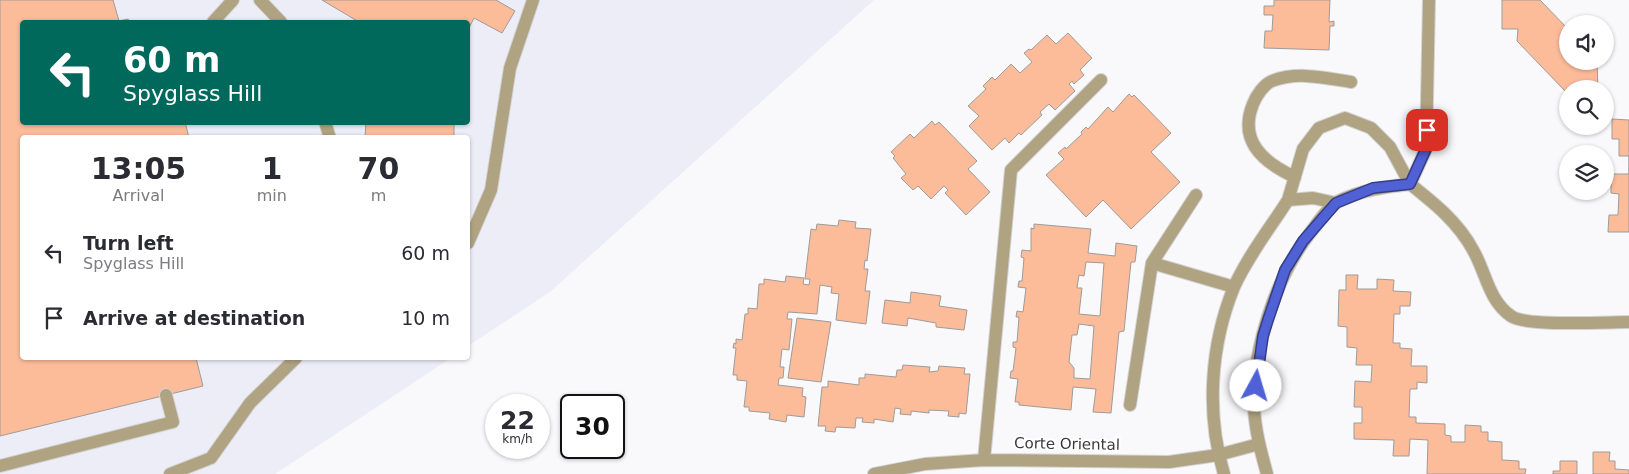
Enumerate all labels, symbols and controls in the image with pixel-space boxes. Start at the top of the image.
map controls [1559,15,1614,200]
button: sound [1559,15,1614,70]
icon: left [40,40,105,105]
text: 60 m [123,40,220,80]
button: search [1559,80,1614,135]
text: Spyglass Hill [123,81,262,106]
pin [1406,109,1448,151]
icon: arrive [1413,116,1441,144]
button: layers [1559,145,1614,200]
text: 13:05 [91,151,186,186]
text: 1 [261,151,282,186]
text: 70 [358,151,399,186]
text: Arrival [112,186,164,205]
text: min [257,186,287,205]
text: m [371,186,386,205]
text: Turn left [83,232,174,254]
icon: left [40,239,68,267]
text: 60 m [401,242,450,264]
text: Spyglass Hill [83,254,184,273]
icon: arrive [40,304,68,332]
text: Arrive at destination [83,307,305,329]
text: 10 m [401,307,450,329]
position arrow [1229,359,1281,411]
speed limit sign: 30 [560,394,625,459]
text: 22 [500,406,535,435]
text: km/h [502,432,533,446]
street label: Corte Oriental [1014,434,1120,454]

